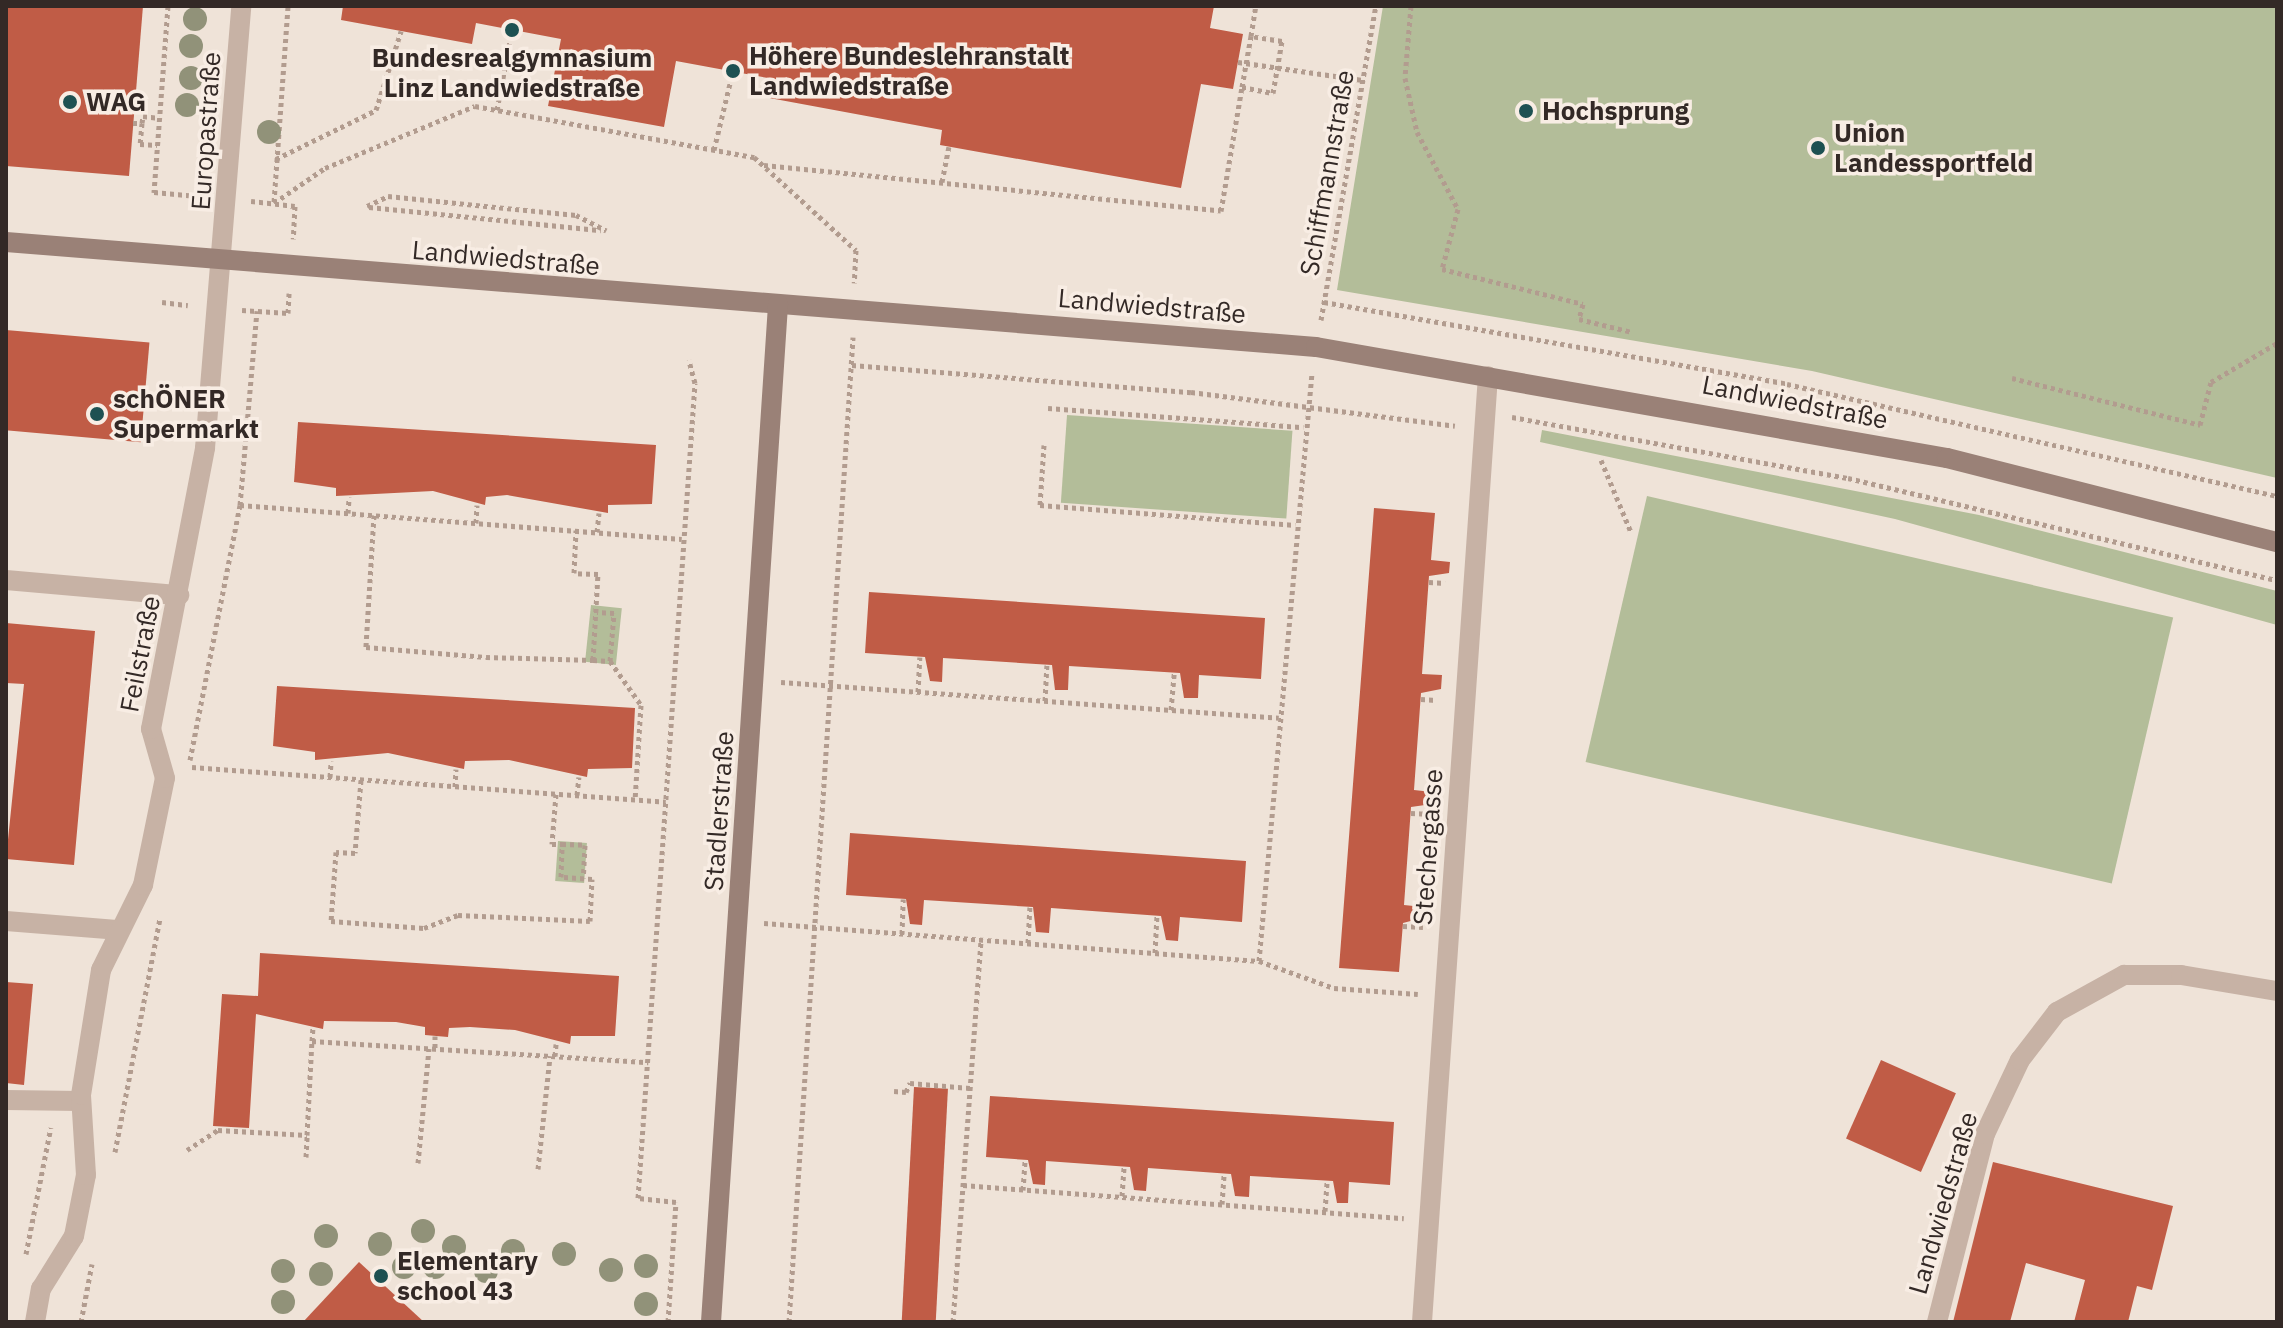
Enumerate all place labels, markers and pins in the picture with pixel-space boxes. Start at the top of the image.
marker: Bundesrealgymnasium Linz Landwiedstraße [503,21,521,39]
place label: Höhere Bundeslehranstalt Landwiedstraße [749,40,1069,102]
place label: Bundesrealgymnasium Linz Landwiedstraße [372,42,652,104]
marker: Höhere Bundeslehranstalt Landwiedstraße [724,62,742,80]
place label: WAG [86,86,146,118]
marker: WAG [61,93,79,111]
place label: Hochsprung [1542,95,1689,127]
marker: Hochsprung [1517,102,1535,120]
place label: Union Landessportfeld [1834,117,2033,178]
marker: Union Landessportfeld [1809,139,1827,157]
place label: schÖNER Supermarkt [113,383,259,444]
marker: schÖNER Supermarkt [88,405,106,423]
place label: Elementary school 43 [397,1245,538,1306]
marker: Elementary school 43 [372,1267,390,1285]

